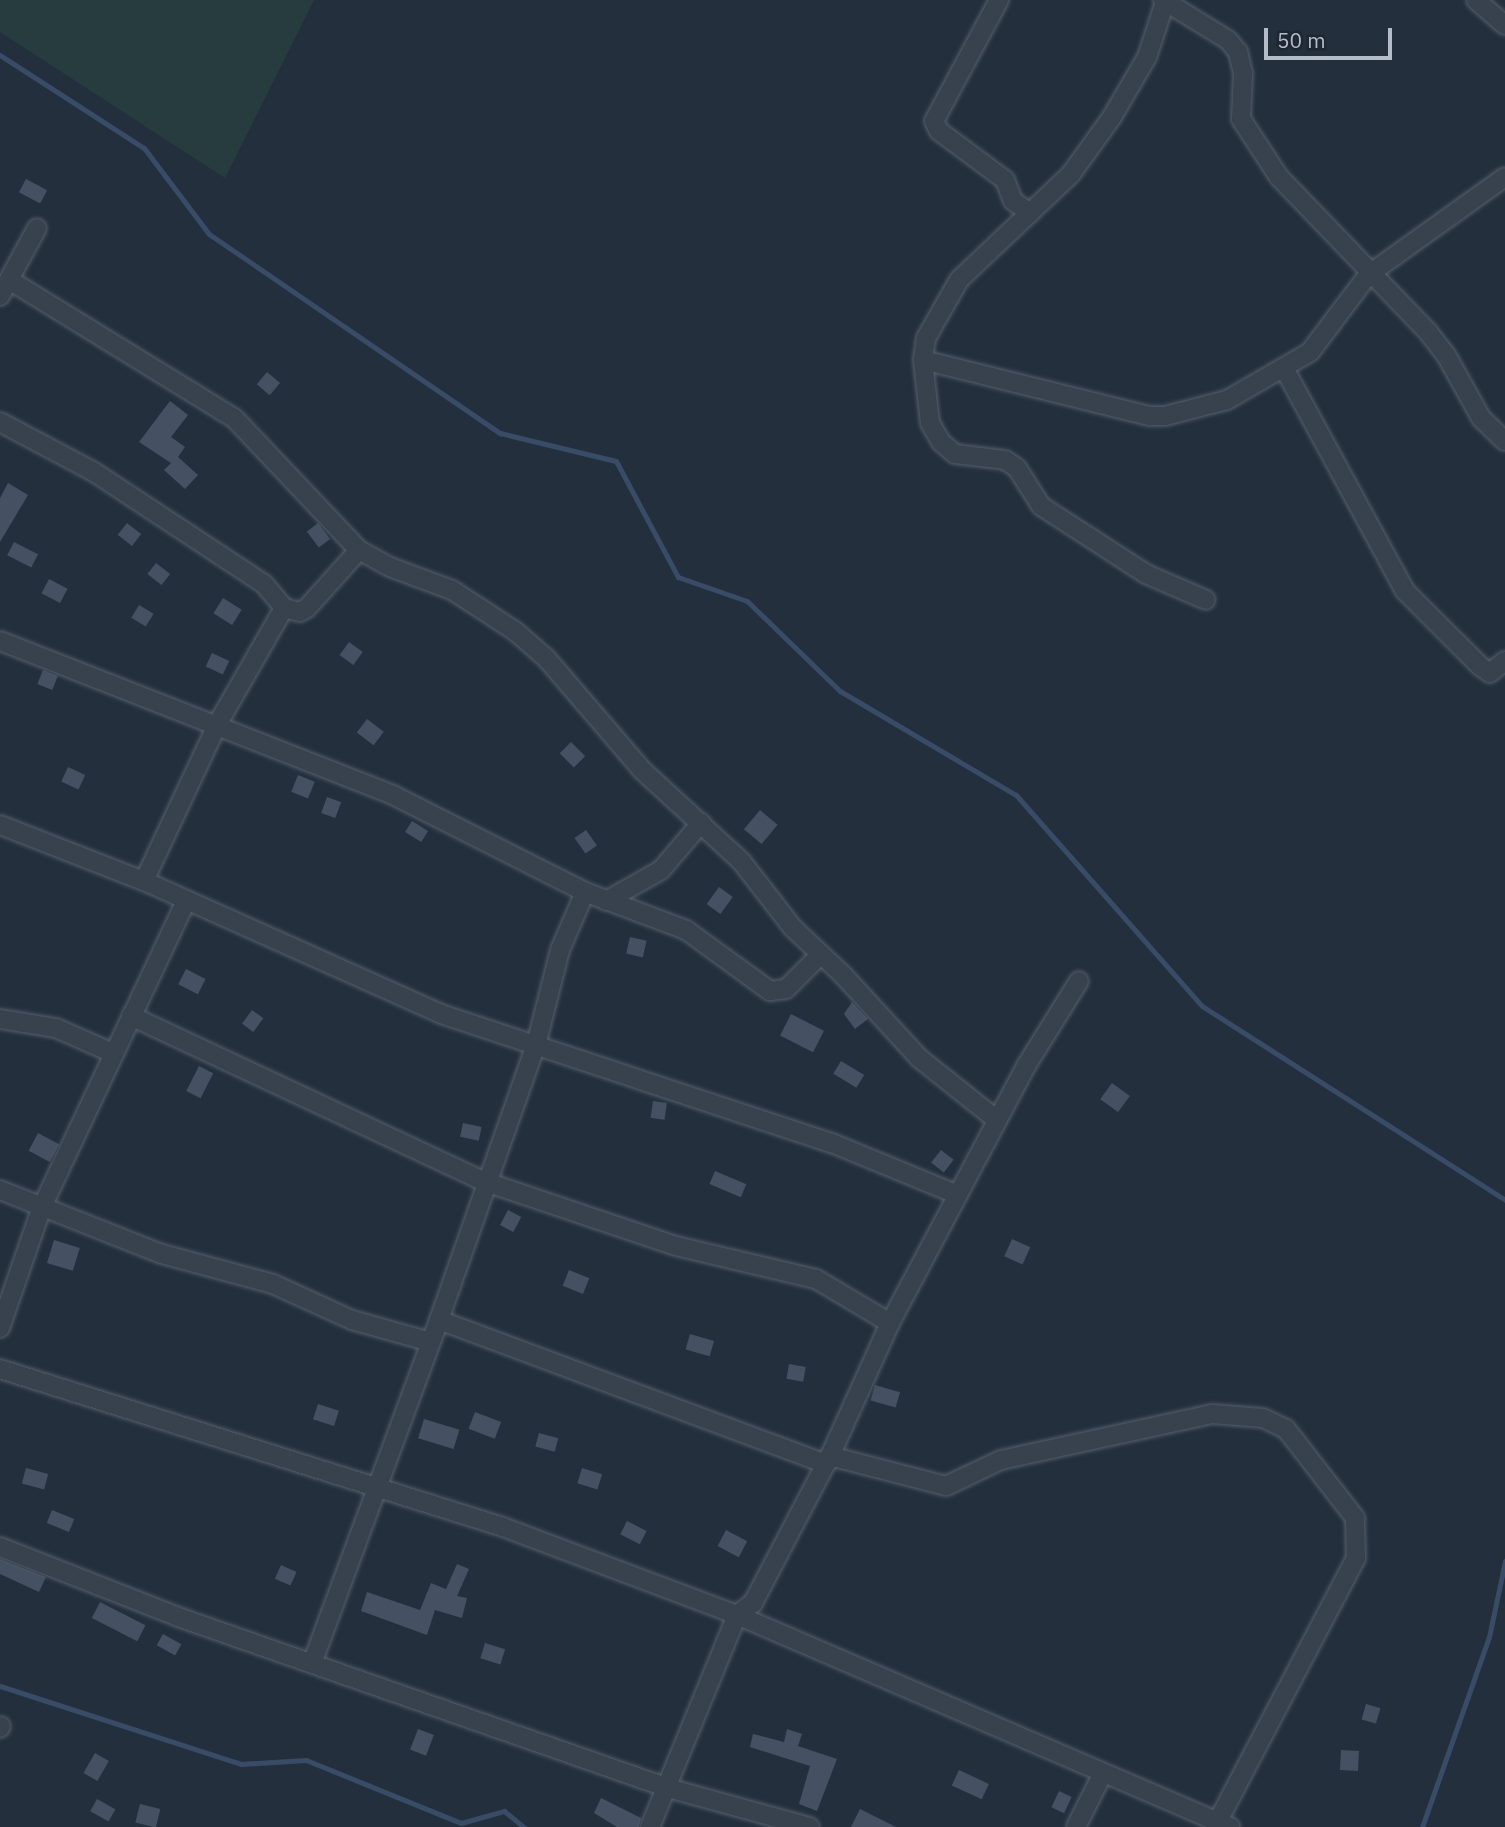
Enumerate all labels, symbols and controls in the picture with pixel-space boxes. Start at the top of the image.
scale bar [1267,14,1395,58]
text: 50 m [1277,26,1326,54]

